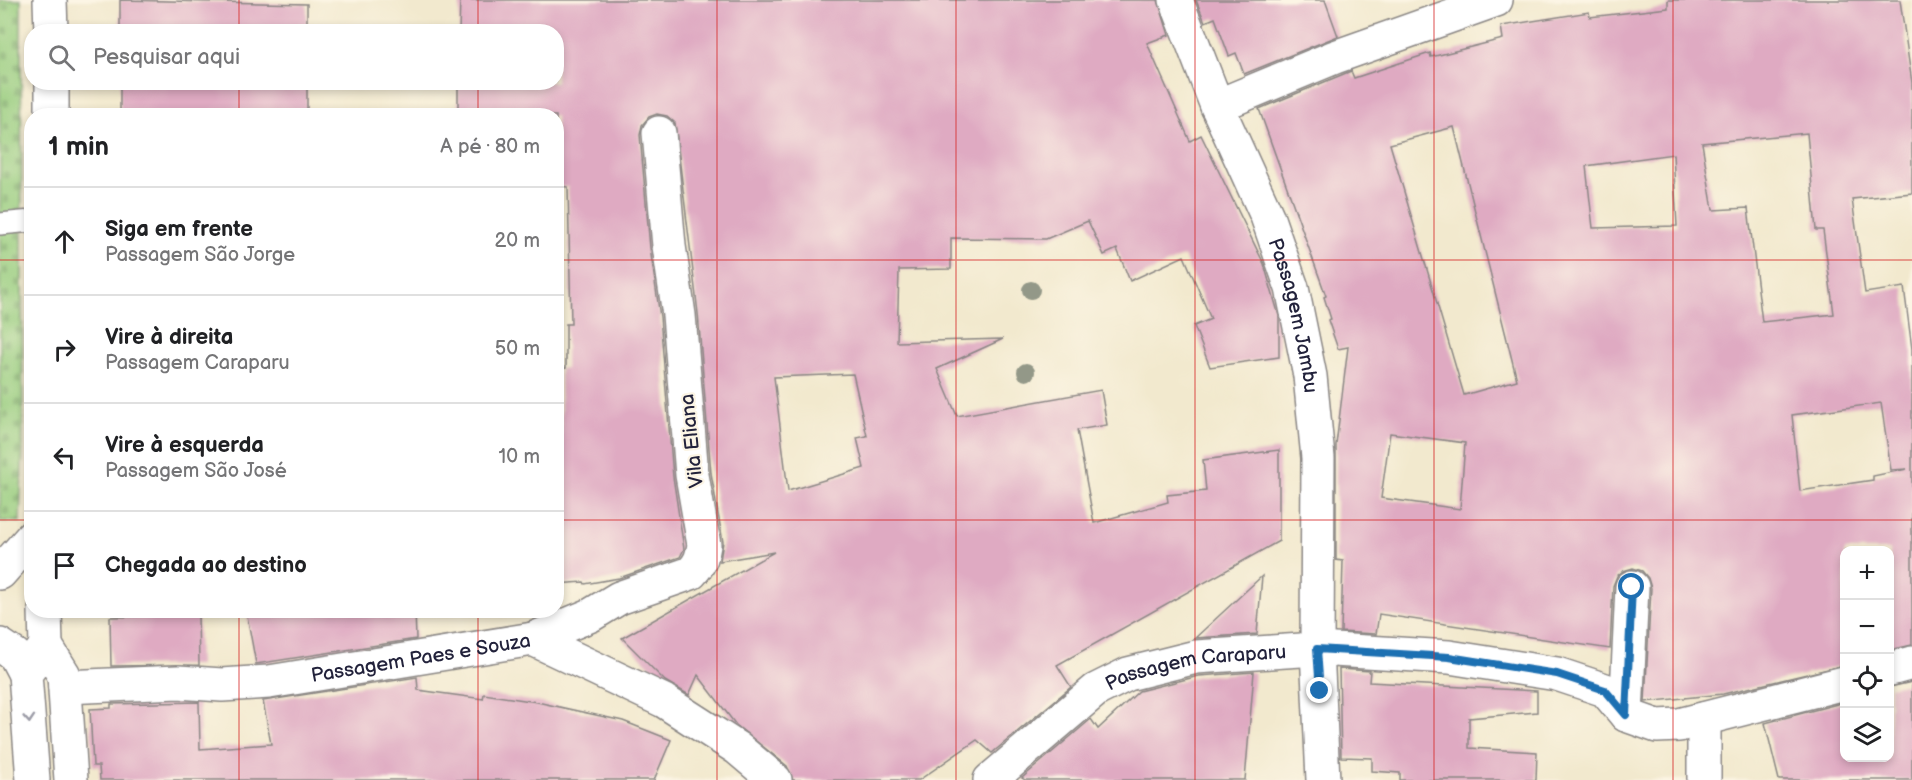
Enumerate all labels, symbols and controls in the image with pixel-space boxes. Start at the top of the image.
search box [24,24,564,90]
icon: search [45,41,78,74]
text: Pesquisar aqui [93,44,240,71]
text: 1 min [48,132,109,163]
text: A pé · 80 m [440,135,540,159]
text: Siga em frente [105,216,253,243]
icon: ahead [48,225,81,258]
text: 20 m [495,229,540,253]
street label: Passagem Jambu [1263,235,1323,394]
text: Passagem São Jorge [105,243,295,267]
text: Vire à direita [105,324,233,351]
icon: right [48,333,81,366]
text: 50 m [495,337,540,361]
text: Passagem Caraparu [105,351,290,375]
street label: Vila Eliana [675,393,709,489]
text: Vire à esquerda [105,432,264,459]
icon: left [48,441,81,474]
text: 10 m [499,445,540,469]
text: Passagem São José [105,459,287,483]
map controls [1840,546,1894,762]
button: + [1840,546,1894,600]
icon: arrive [48,549,81,582]
text: Chegada ao destino [105,552,307,579]
route start [1618,573,1644,599]
button: − [1840,600,1894,654]
street label: Passagem Paes e Souza [309,629,532,688]
street label: Passagem Caraparu [1101,640,1287,696]
button: locate [1840,654,1894,708]
route end [1306,677,1332,703]
button: layers [1840,708,1894,762]
one-way arrow [22,715,35,724]

